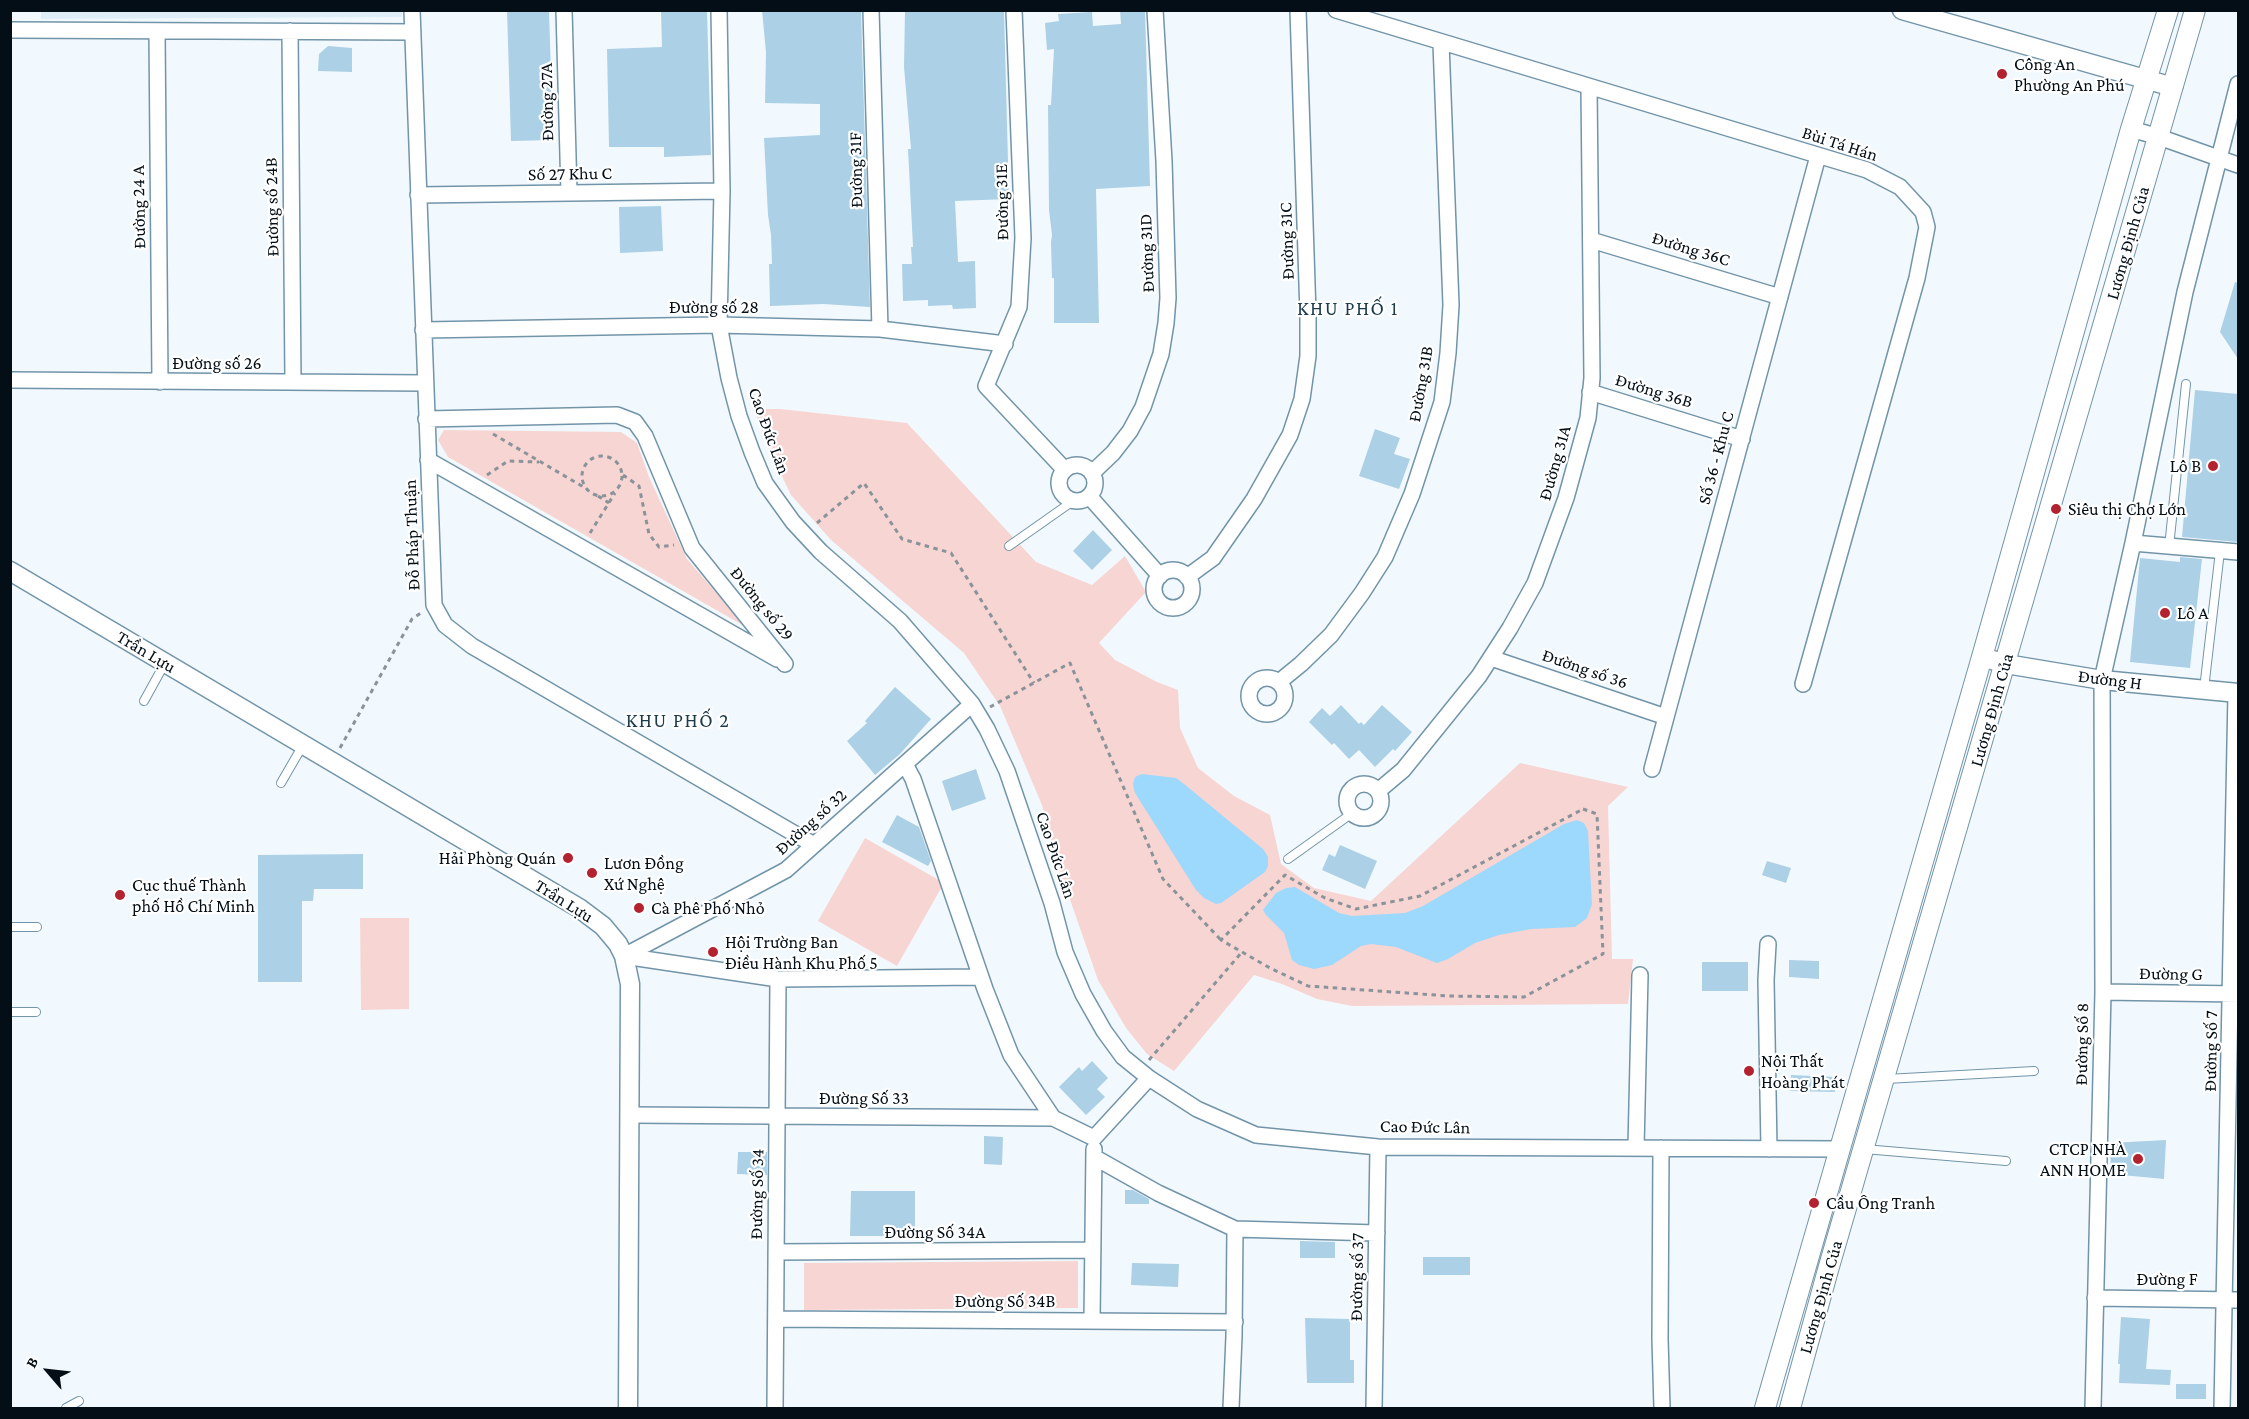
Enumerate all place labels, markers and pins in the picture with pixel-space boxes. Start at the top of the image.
place label: Công An Phường An Phú [2014,53,2124,96]
marker: Công An Phường An Phú [1995,67,2009,81]
place label: Lô B [2170,455,2201,477]
marker: Lô B [2206,459,2220,473]
place label: Siêu thị Chợ Lớn [2068,498,2186,520]
marker: Siêu thị Chợ Lớn [2049,502,2063,516]
place label: Lô A [2177,602,2209,624]
marker: Lô A [2158,606,2172,620]
place label: Hải Phòng Quán [439,847,556,869]
marker: Hải Phòng Quán [561,851,575,865]
place label: Lươn Đồng Xứ Nghệ [604,852,684,894]
marker: Lươn Đồng Xứ Nghệ [585,866,599,880]
place label: Cục thuế Thành phố Hồ Chí Minh [132,874,255,916]
marker: Cục thuế Thành phố Hồ Chí Minh [113,888,127,902]
place label: Cà Phê Phố Nhỏ [651,897,765,919]
marker: Cà Phê Phố Nhỏ [632,901,646,915]
place label: Hội Trường Ban Điều Hành Khu Phố 5 [725,931,878,974]
marker: Hội Trường Ban Điều Hành Khu Phố 5 [706,945,720,959]
place label: Nội Thất Hoàng Phát [1761,1050,1845,1092]
marker: Nội Thất Hoàng Phát [1742,1064,1756,1078]
place label: CTCP NHÀ ANN HOME [2040,1138,2126,1180]
marker: CTCP NHÀ ANN HOME [2131,1152,2145,1166]
place label: Cầu Ông Tranh [1826,1192,1935,1214]
marker: Cầu Ông Tranh [1807,1196,1821,1210]

